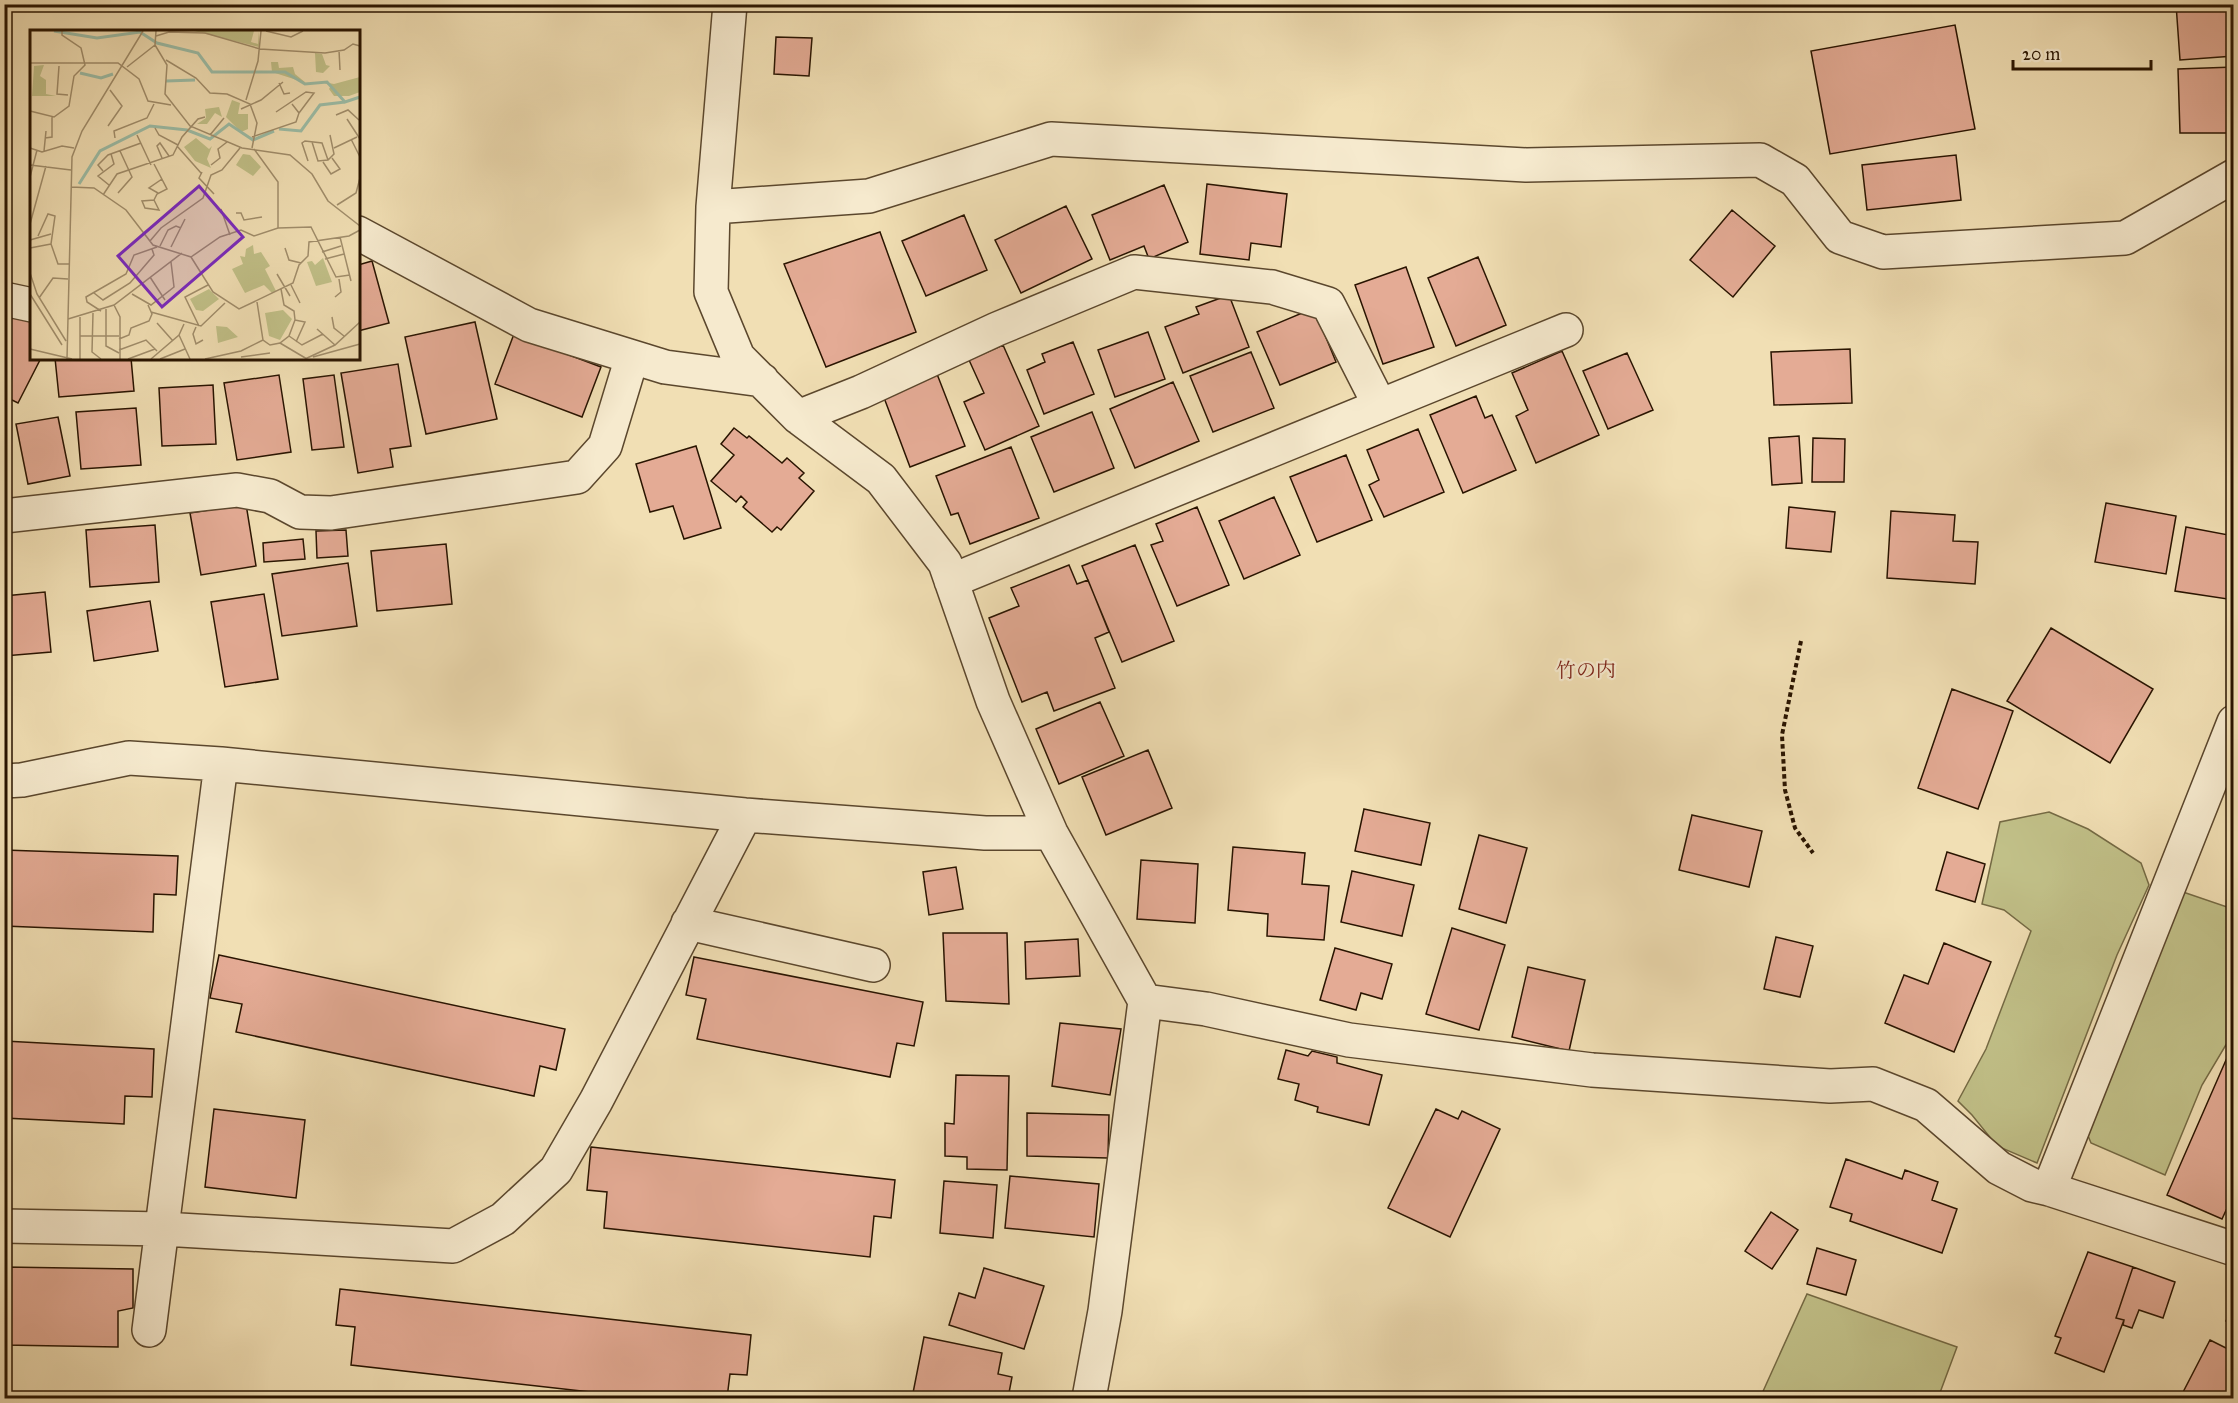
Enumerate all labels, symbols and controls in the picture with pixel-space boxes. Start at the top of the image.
inset map [30,30,360,360]
scale bar [2013,33,2151,71]
text: 20 m [2022,43,2060,65]
district label: 竹の内 [1556,658,1616,682]

